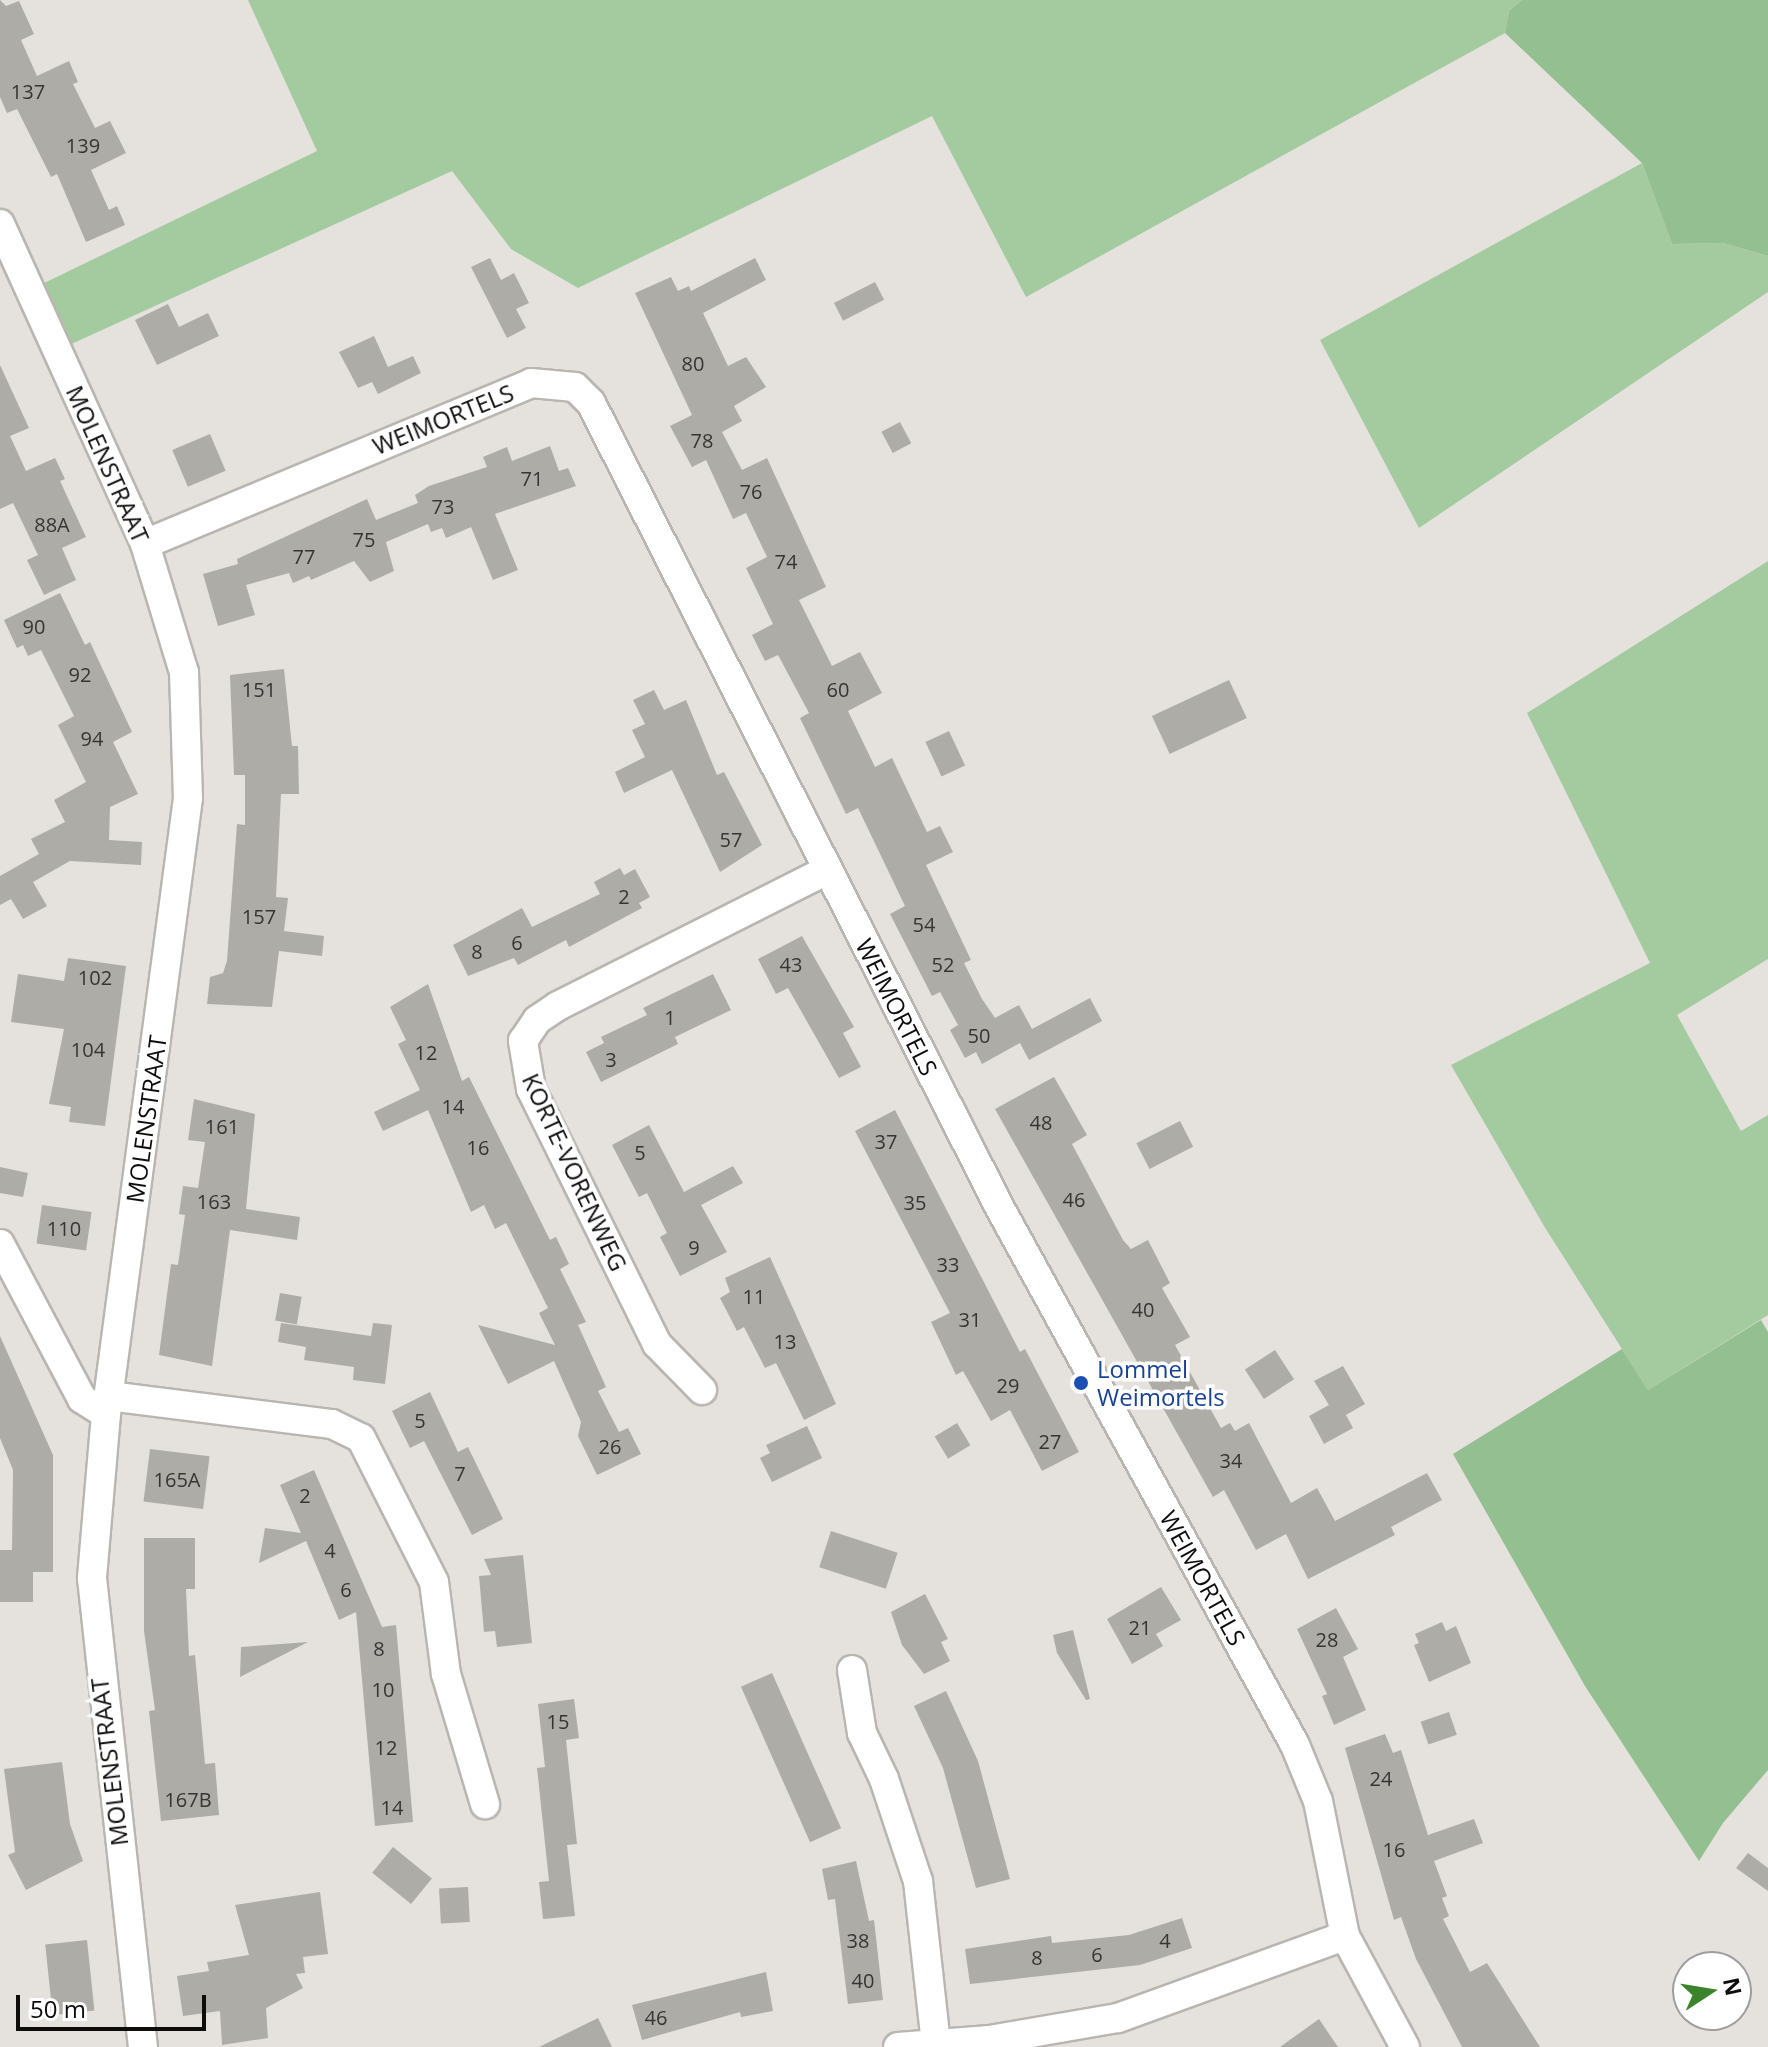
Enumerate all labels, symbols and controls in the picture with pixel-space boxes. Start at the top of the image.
house number: 137 [11,79,45,103]
house number: 139 [66,133,100,157]
house number: 80 [682,351,704,375]
street label: WEIMORTELS [368,378,518,460]
street label: MOLENSTRAAT [60,381,156,547]
house number: 78 [691,428,713,452]
house number: 71 [521,466,543,490]
house number: 76 [740,479,762,503]
house number: 73 [432,494,454,518]
house number: 88A [34,512,70,536]
house number: 75 [353,527,375,551]
house number: 77 [293,544,315,568]
house number: 74 [775,549,797,573]
house number: 90 [23,614,45,638]
house number: 92 [69,662,91,686]
house number: 151 [242,677,276,701]
house number: 60 [827,677,849,701]
house number: 94 [81,726,103,750]
house number: 57 [720,827,742,851]
house number: 2 [618,884,630,908]
house number: 157 [242,904,276,928]
house number: 54 [913,912,935,936]
house number: 6 [511,930,523,954]
street label: WEIMORTELS [850,934,944,1080]
house number: 8 [471,939,483,963]
house number: 43 [780,952,802,976]
house number: 52 [932,952,954,976]
house number: 102 [78,965,112,989]
house number: 1 [664,1005,676,1029]
house number: 50 [968,1023,990,1047]
street label: MOLENSTRAAT [120,1033,172,1205]
house number: 104 [71,1037,105,1061]
house number: 12 [415,1040,437,1064]
house number: 3 [605,1047,617,1071]
street label: KORTE-VORENWEG [517,1069,633,1275]
house number: 14 [442,1094,464,1118]
house number: 48 [1030,1110,1052,1134]
house number: 161 [205,1114,239,1138]
house number: 37 [875,1129,897,1153]
house number: 16 [467,1135,489,1159]
house number: 5 [634,1140,646,1164]
house number: 46 [1063,1187,1085,1211]
house number: 163 [197,1189,231,1213]
house number: 35 [904,1190,926,1214]
house number: 110 [47,1216,81,1240]
house number: 9 [688,1235,700,1259]
house number: 33 [937,1252,959,1276]
house number: 11 [743,1284,765,1308]
house number: 40 [1132,1297,1154,1321]
house number: 31 [959,1307,981,1331]
house number: 13 [774,1329,796,1353]
place label: Lommel Weimortels [1097,1355,1225,1411]
house number: 29 [997,1373,1019,1397]
marker: Lommel Weimortels [1072,1374,1090,1392]
house number: 5 [414,1408,426,1432]
house number: 27 [1039,1429,1061,1453]
house number: 26 [599,1434,621,1458]
house number: 34 [1220,1448,1242,1472]
house number: 7 [454,1461,466,1485]
house number: 165A [154,1467,200,1491]
house number: 2 [299,1483,311,1507]
street label: WEIMORTELS [1154,1506,1252,1650]
house number: 4 [324,1538,336,1562]
house number: 6 [340,1577,352,1601]
house number: 21 [1129,1615,1151,1639]
house number: 28 [1316,1627,1338,1651]
house number: 8 [373,1636,385,1660]
street label: MOLENSTRAAT [84,1676,134,1848]
house number: 10 [372,1677,394,1701]
house number: 15 [547,1709,569,1733]
house number: 12 [375,1735,397,1759]
house number: 24 [1370,1766,1392,1790]
house number: 167B [164,1787,212,1811]
house number: 14 [381,1795,403,1819]
house number: 16 [1383,1837,1405,1861]
house number: 38 [847,1928,869,1952]
house number: 4 [1159,1928,1171,1952]
house number: 6 [1091,1942,1103,1966]
house number: 8 [1031,1945,1043,1969]
north arrow [1672,1951,1752,2031]
house number: 40 [852,1968,874,1992]
text: N [1717,1975,1750,1998]
scale bar [20,1979,210,2029]
text: 50 m [30,1992,86,2025]
house number: 46 [645,2005,667,2029]

